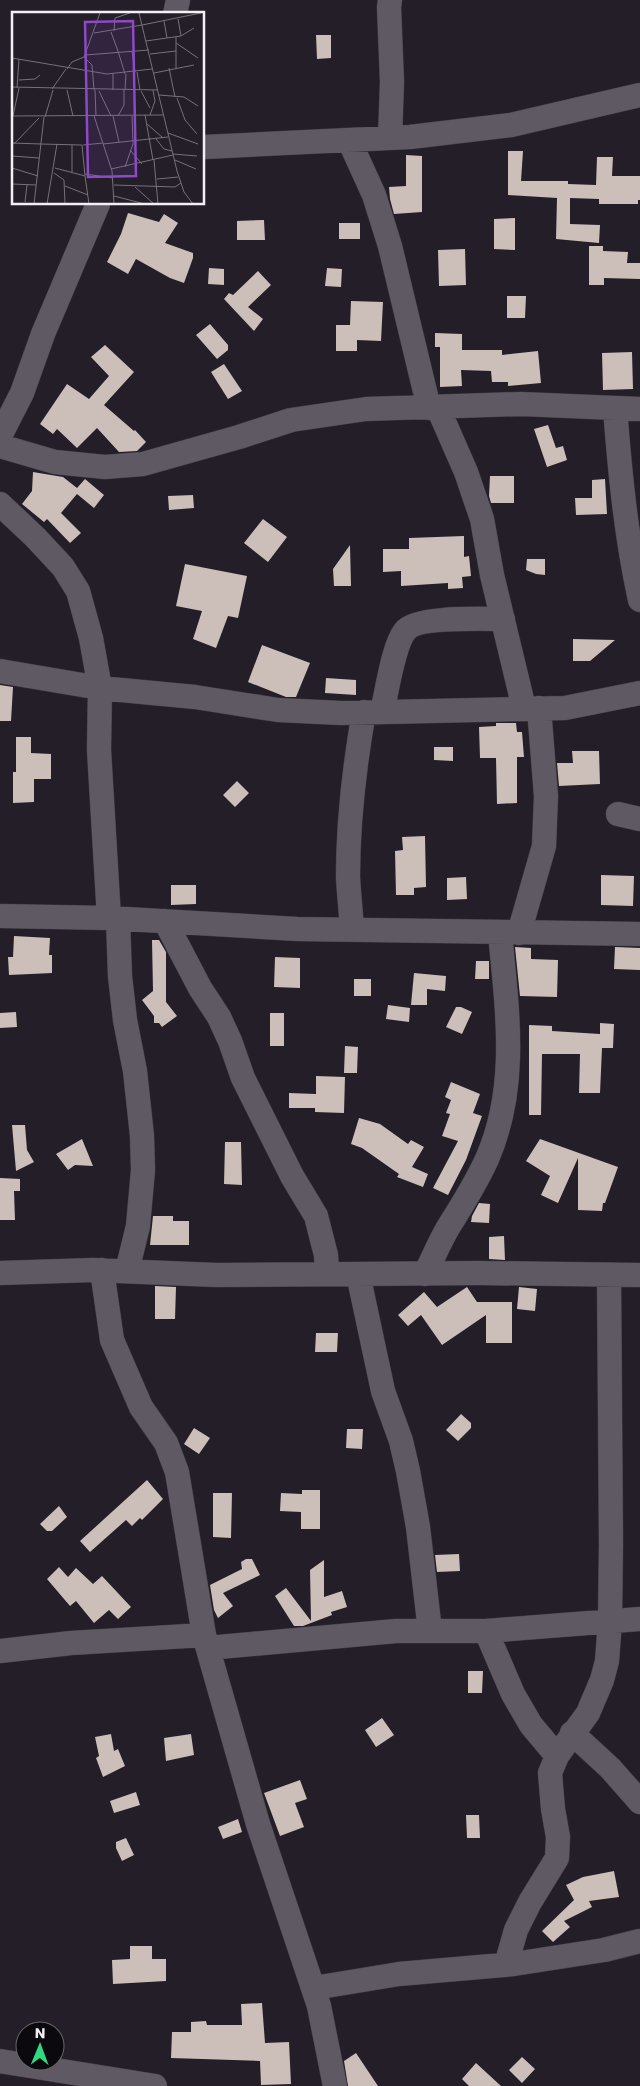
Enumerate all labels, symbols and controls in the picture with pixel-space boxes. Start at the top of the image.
inset map [12,12,205,205]
north arrow [15,2021,65,2071]
text: N [35,2023,46,2043]

